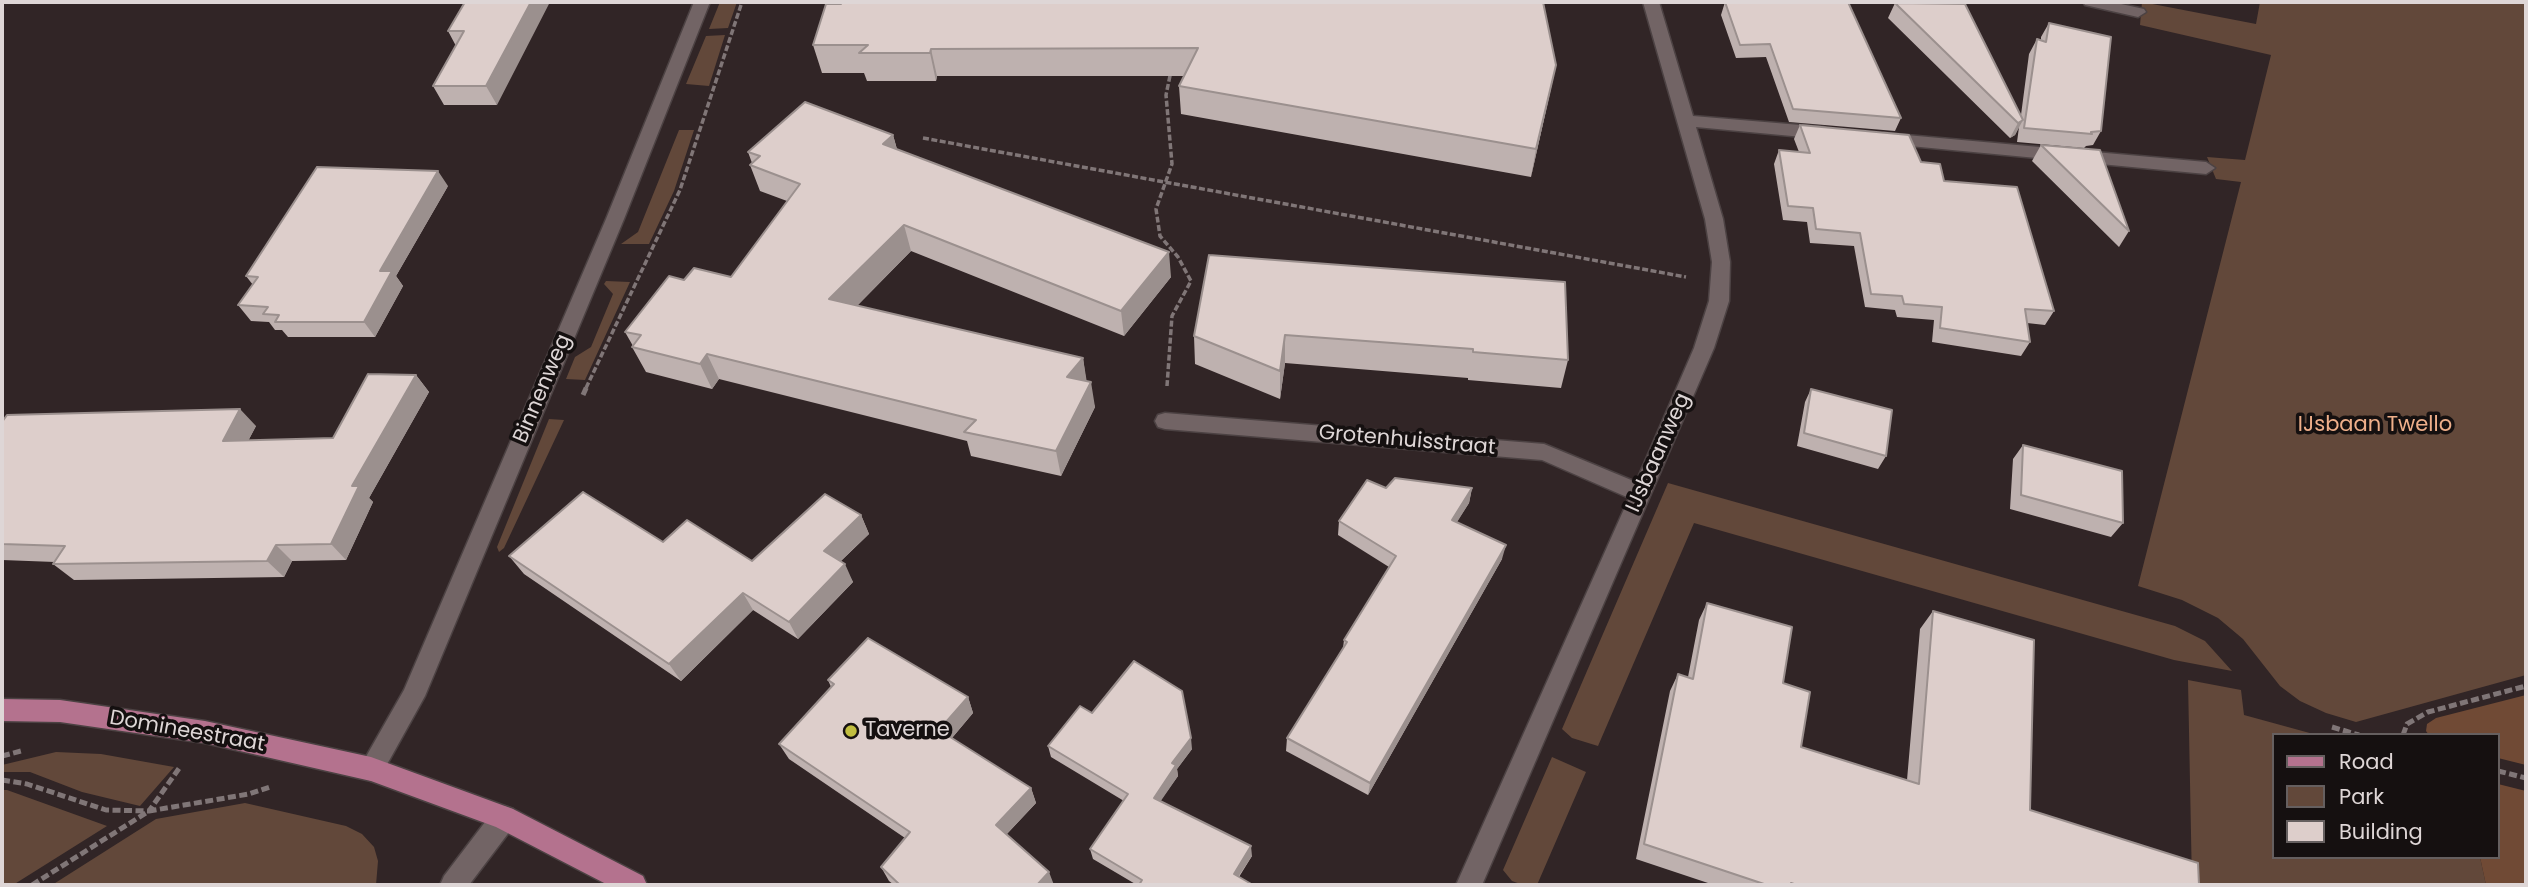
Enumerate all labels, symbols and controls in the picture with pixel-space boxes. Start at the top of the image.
street label: Binnenweg [509,331,577,447]
street label: IJsbaanweg [1622,390,1696,516]
park label: IJsbaan Twello [2298,413,2452,439]
street label: Grotenhuisstraat [1318,421,1496,461]
street label: Domineestraat [107,706,267,758]
place label: Taverne [865,718,950,744]
marker: Taverne [843,723,859,739]
legend [2272,733,2500,859]
text: Road [2339,747,2394,776]
text: Park [2339,782,2384,811]
text: Building [2339,817,2423,846]

